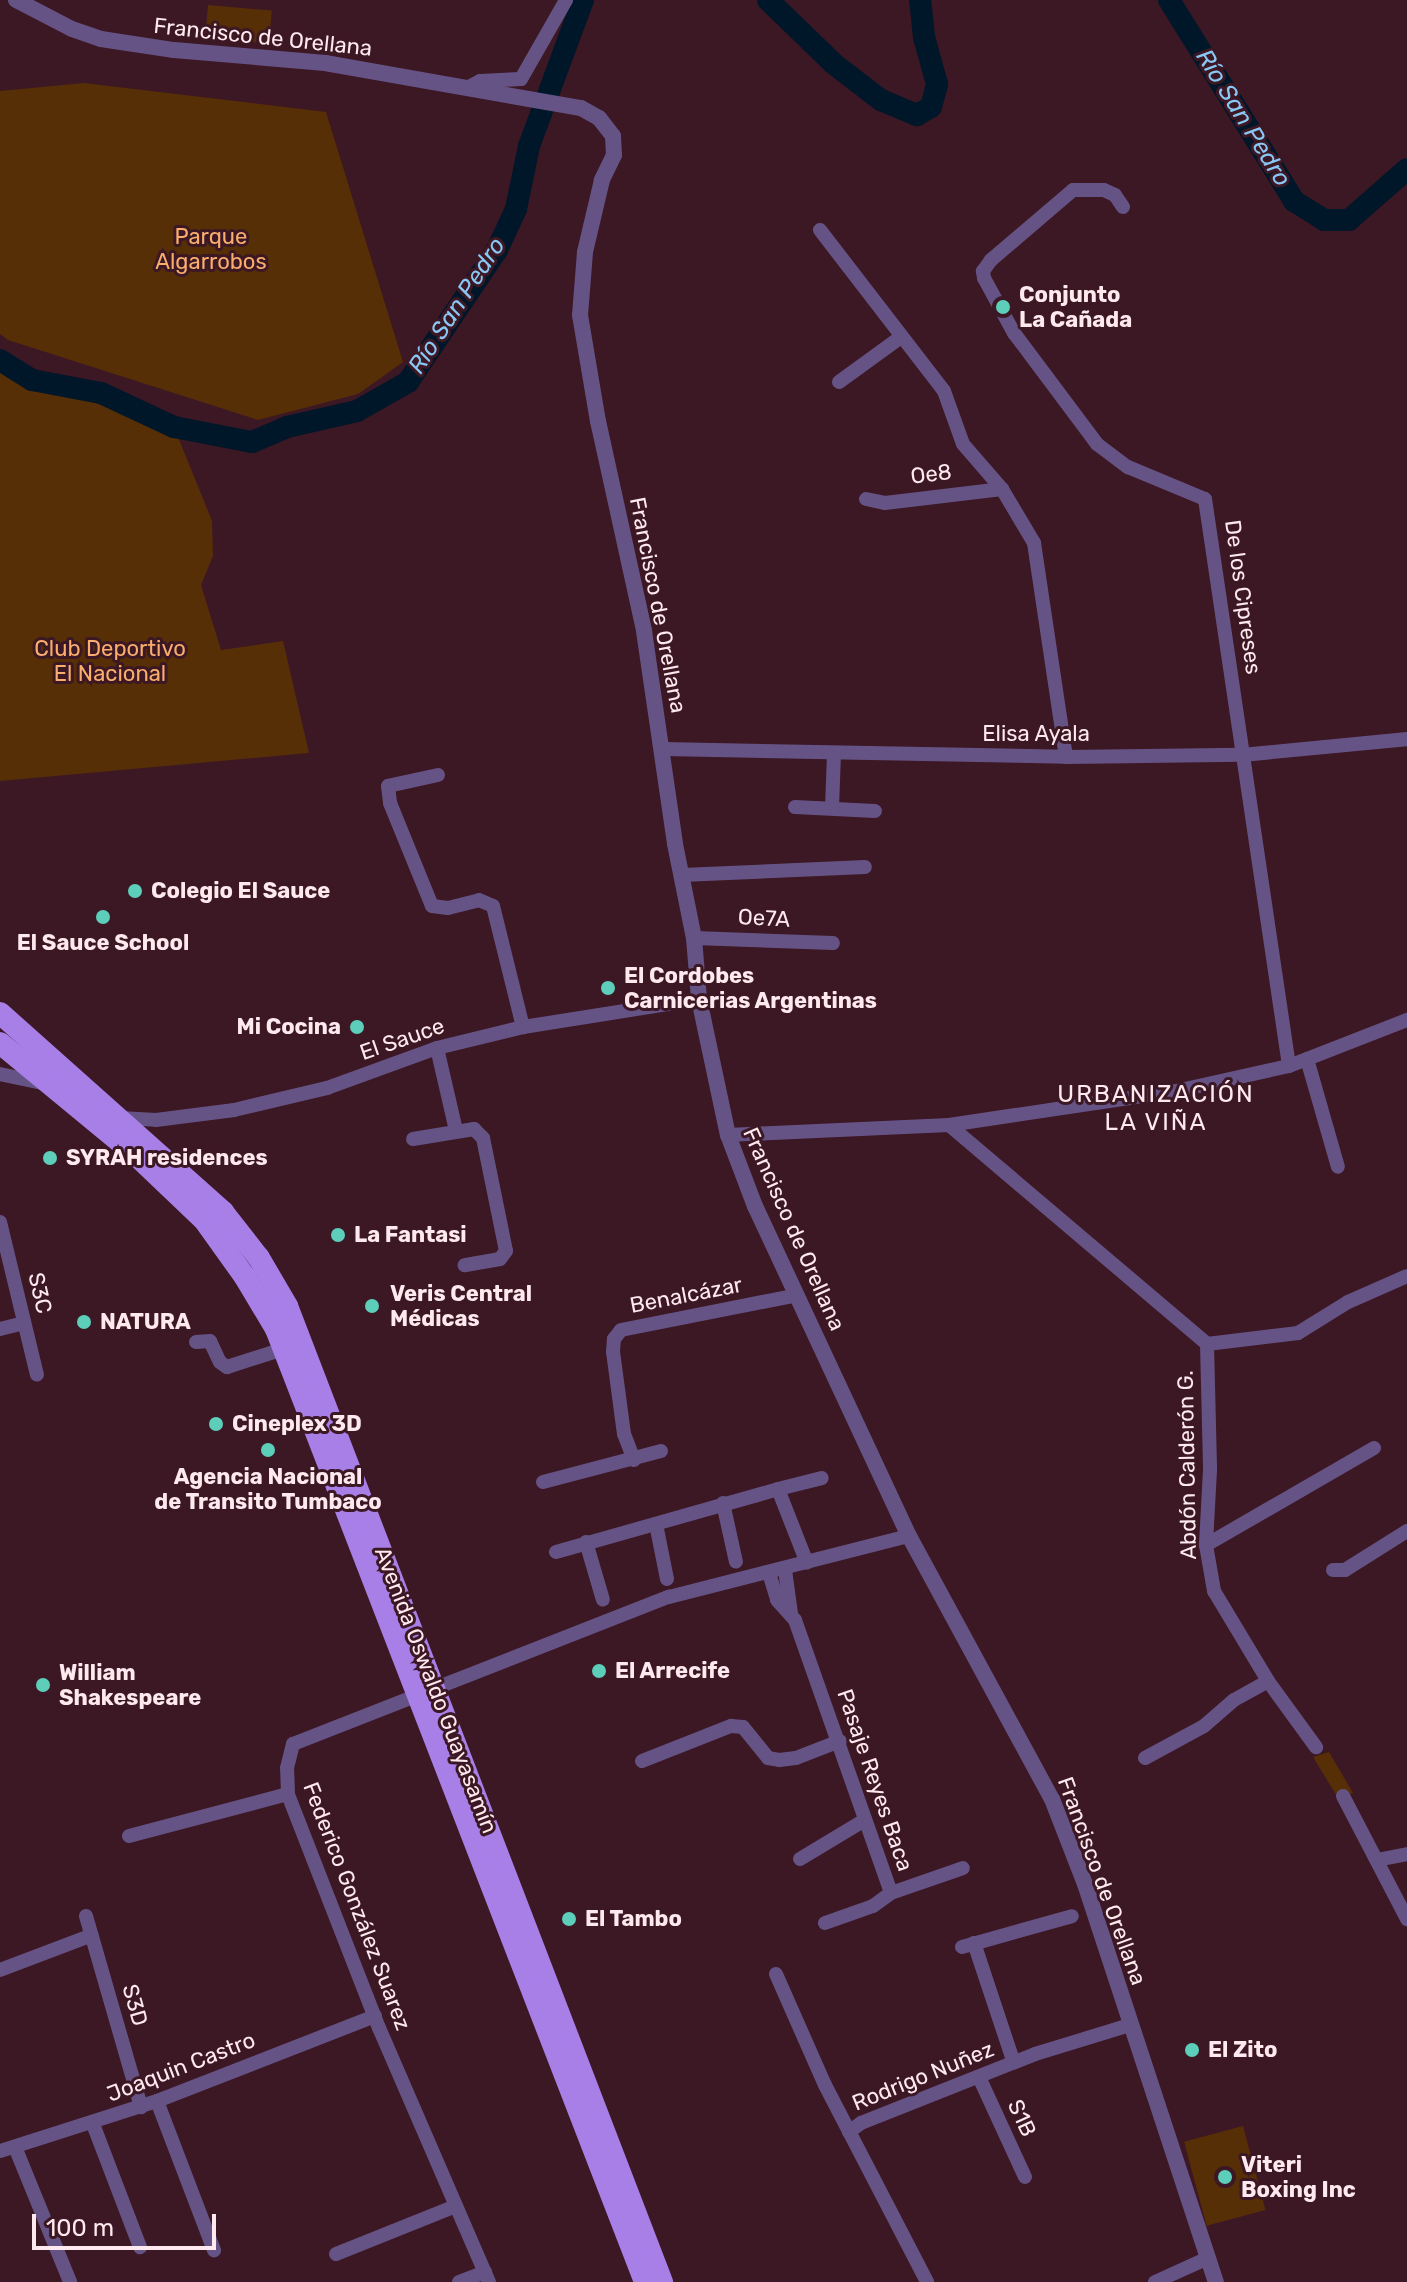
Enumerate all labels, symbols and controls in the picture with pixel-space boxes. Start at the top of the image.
street label: Francisco de Orellana [152,12,374,62]
water label: Río San Pedro [1189,44,1297,192]
park label: Parque Algarrobos [155,223,267,274]
water label: Río San Pedro [402,233,512,379]
place label: Conjunto La Cañada [1019,281,1132,332]
marker: Conjunto La Cañada [994,298,1012,316]
street label: Oe8 [909,458,953,490]
street label: Francisco de Orellana [624,495,692,715]
street label: De los Cipreses [1219,518,1267,676]
park label: Club Deportivo El Nacional [34,635,186,686]
street label: Elisa Ayala [982,721,1090,747]
place label: Colegio El Sauce [151,878,330,904]
marker: Colegio El Sauce [126,882,144,900]
street label: Oe7A [737,903,791,933]
marker: El Sauce School [94,908,112,926]
place label: El Sauce School [17,930,189,956]
place label: El Cordobes Carnicerias Argentinas [624,962,878,1014]
marker: El Cordobes Carnicerias Argentinas [599,979,617,997]
street label: El Sauce [356,1012,448,1066]
place label: Mi Cocina [237,1014,341,1040]
marker: Mi Cocina [348,1018,366,1036]
district label: URBANIZACIÓN LA VIÑA [1057,1081,1255,1137]
street label: Francisco de Orellana [737,1123,851,1335]
place label: SYRAH residences [66,1145,268,1171]
marker: SYRAH residences [41,1149,59,1167]
place label: La Fantasi [354,1222,467,1248]
marker: La Fantasi [329,1226,347,1244]
street label: S3C [22,1270,58,1316]
street label: Benalcázar [628,1271,744,1319]
place label: Veris Central Médicas [390,1280,532,1332]
marker: Veris Central Médicas [361,1295,383,1317]
place label: NATURA [100,1309,191,1335]
marker: NATURA [75,1313,93,1331]
street label: Abdón Calderón G. [1172,1370,1202,1560]
place label: Cineplex 3D [232,1411,362,1437]
marker: Cineplex 3D [207,1415,225,1433]
marker: Agencia Nacional de Transito Tumbaco [259,1441,277,1459]
place label: Agencia Nacional de Transito Tumbaco [154,1463,382,1514]
street label: Avenida Oswaldo Guayasamín [369,1543,503,1837]
place label: El Arrecife [615,1658,731,1684]
place label: William Shakespeare [59,1659,201,1710]
marker: El Arrecife [590,1662,608,1680]
marker: William Shakespeare [34,1676,52,1694]
street label: Pasaje Reyes Baca [831,1685,919,1875]
street label: Francisco de Orellana [1052,1773,1152,1989]
street label: Federico González Suarez [297,1778,417,2034]
place label: El Tambo [585,1906,682,1932]
marker: El Tambo [560,1910,578,1928]
street label: S3D [117,1981,153,2029]
street label: Joaquin Castro [103,2027,259,2107]
street label: Rodrigo Nuñez [848,2036,998,2116]
place label: El Zito [1208,2037,1277,2063]
marker: El Zito [1183,2041,1201,2059]
street label: S1B [1002,2095,1042,2141]
place label: Viteri Boxing Inc [1241,2151,1356,2202]
marker: Viteri Boxing Inc [1216,2168,1234,2186]
scale bar [36,2198,220,2248]
text: 100 m [46,2214,114,2242]

